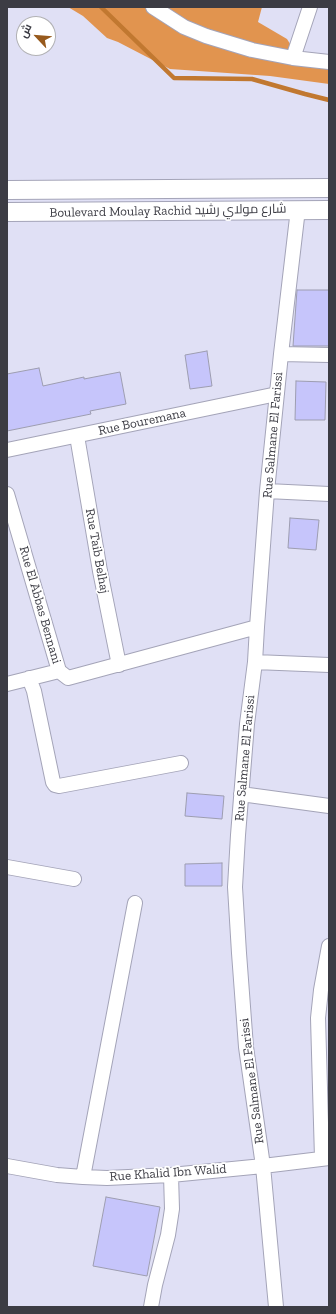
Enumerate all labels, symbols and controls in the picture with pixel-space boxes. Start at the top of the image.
north arrow [16,16,56,56]
text: ش [17,22,35,40]
street label: Boulevard Moulay Rachid شارع مولاي رشيد [49,201,287,221]
street label: Rue Salmane El Farissi [260,371,286,499]
street label: Rue Bouremana [97,405,187,439]
street label: Rue Taib Belhaj [82,507,112,595]
street label: Rue El Abbas Bennani [16,544,64,666]
street label: Rue Salmane El Farissi [232,694,258,822]
street label: Rue Salmane El Farissi [237,1017,267,1145]
street label: Rue Khalid Ibn Walid [109,1161,227,1185]

